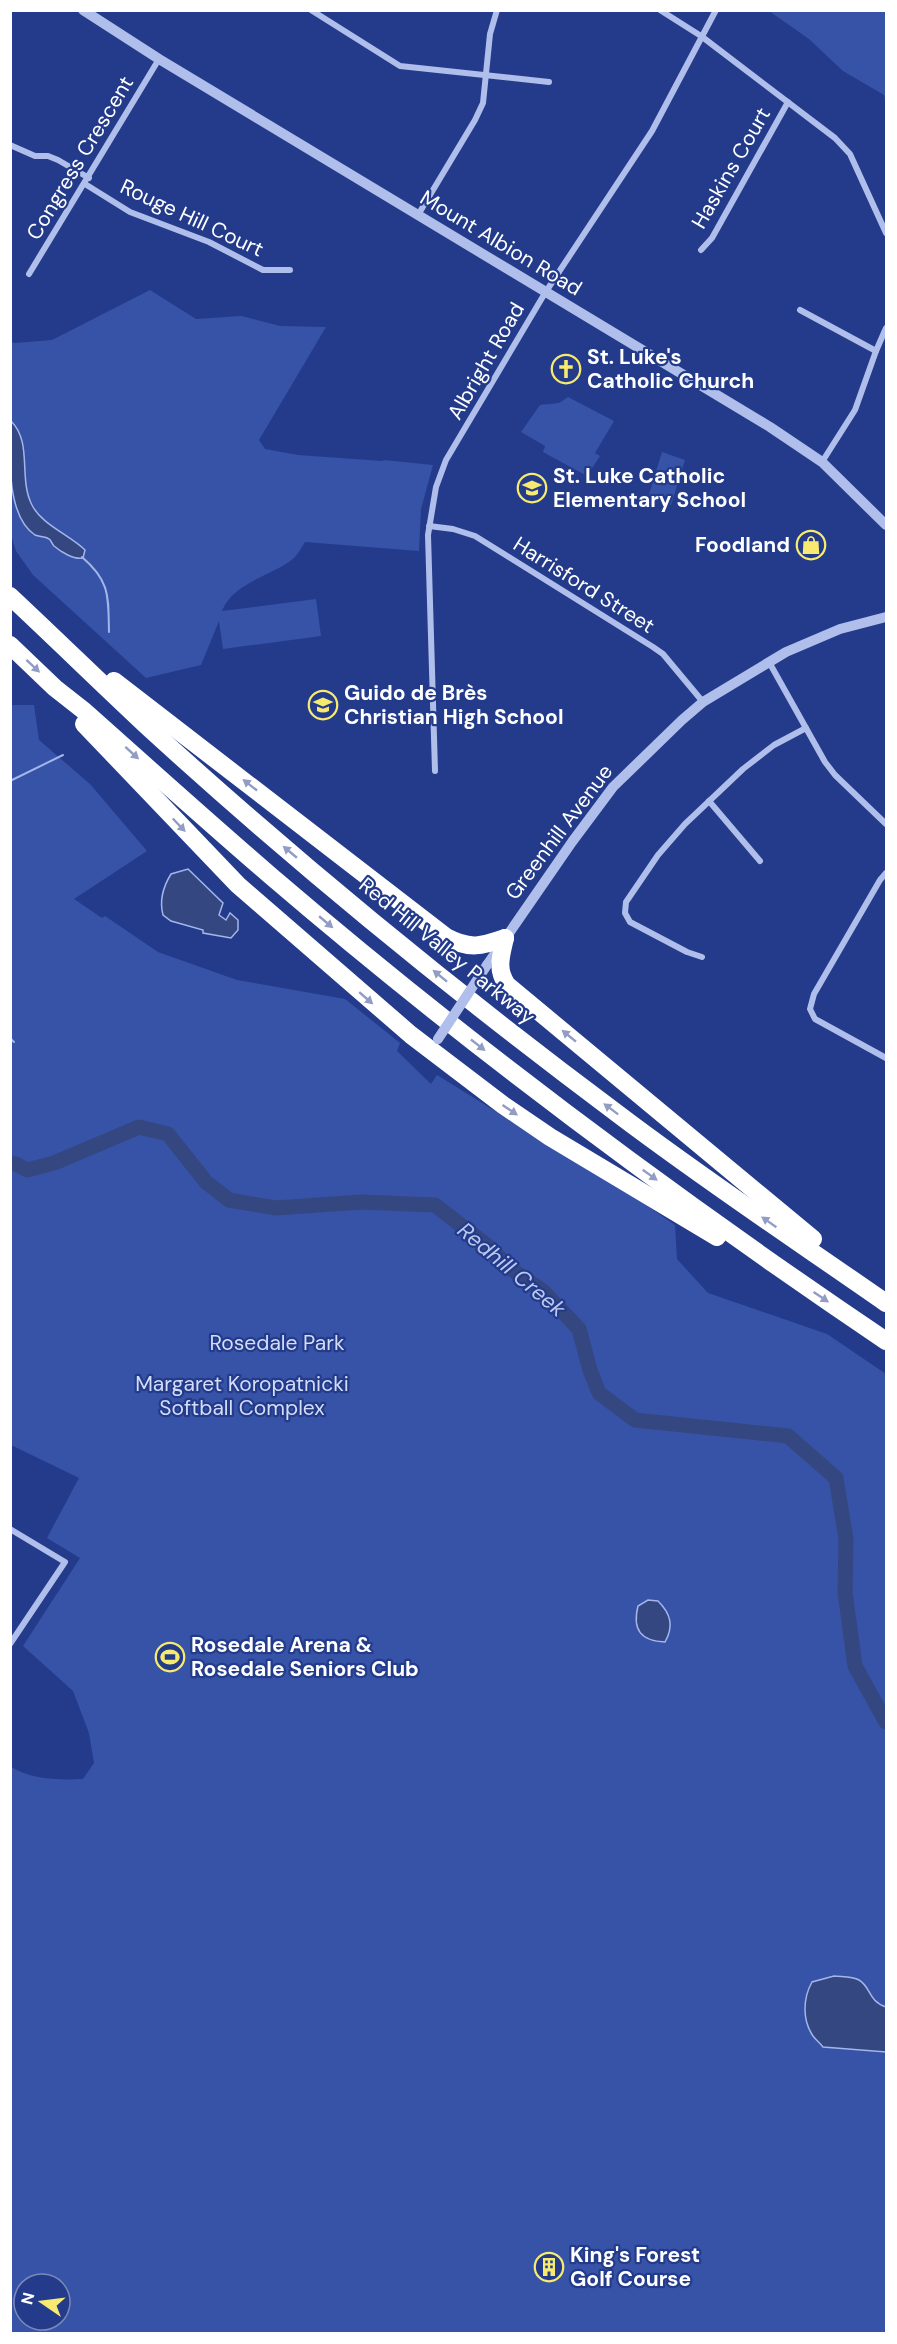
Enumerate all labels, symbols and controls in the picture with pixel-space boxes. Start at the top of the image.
street label: Congress Crescent [20,71,140,245]
street label: Haskins Court [685,102,777,234]
street label: Rouge Hill Court [116,173,268,263]
street label: Mount Albion Road [415,184,587,302]
street label: Albright Road [441,297,531,425]
place label: St. Luke's Catholic Church [587,343,754,395]
church icon: St. Luke's Catholic Church [550,353,582,385]
place label: St. Luke Catholic Elementary School [553,462,746,514]
school or university icon: St. Luke Catholic Elementary School [516,472,548,504]
shop icon: Foodland [795,529,827,561]
street label: Harrisford Street [508,530,660,640]
place label: Foodland [695,531,790,559]
one-way arrow [26,659,40,673]
place label: Guido de Brès Christian High School [344,679,564,731]
school or university icon: Guido de Brès Christian High School [307,689,339,721]
one-way arrow [124,746,139,760]
street label: Greenhill Avenue [499,759,619,905]
one-way arrow [242,779,258,792]
one-way arrow [171,817,185,831]
one-way arrow [282,845,298,858]
street label: Red Hill Valley Parkway [353,871,541,1031]
one-way arrow [318,915,333,928]
one-way arrow [432,969,448,982]
one-way arrow [358,991,373,1004]
one-way arrow [561,1029,577,1042]
one-way arrow [470,1038,486,1051]
one-way arrow [603,1103,618,1115]
one-way arrow [502,1104,518,1116]
one-way arrow [642,1169,658,1181]
water label: Redhill Creek [451,1216,573,1324]
one-way arrow [762,1216,778,1228]
one-way arrow [812,1291,828,1303]
park label: Rosedale Park [209,1329,345,1357]
park label: Margaret Koropatnicki Softball Complex [135,1370,349,1422]
place label: Rosedale Arena & Rosedale Seniors Club [191,1631,419,1683]
sports icon: Rosedale Arena & Rosedale Seniors Club [154,1641,186,1673]
place label: King's Forest Golf Course [570,2241,700,2293]
building icon: King's Forest Golf Course [533,2251,565,2283]
north arrow [12,2272,72,2332]
text: N [16,2290,40,2307]

